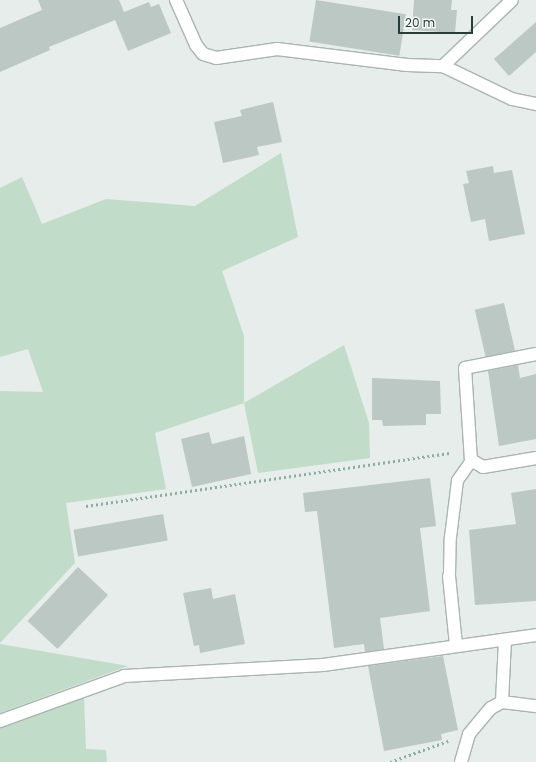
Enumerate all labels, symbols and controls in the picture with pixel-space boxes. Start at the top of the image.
scale bar [400,8,475,34]
text: 20 m [405,14,435,31]

